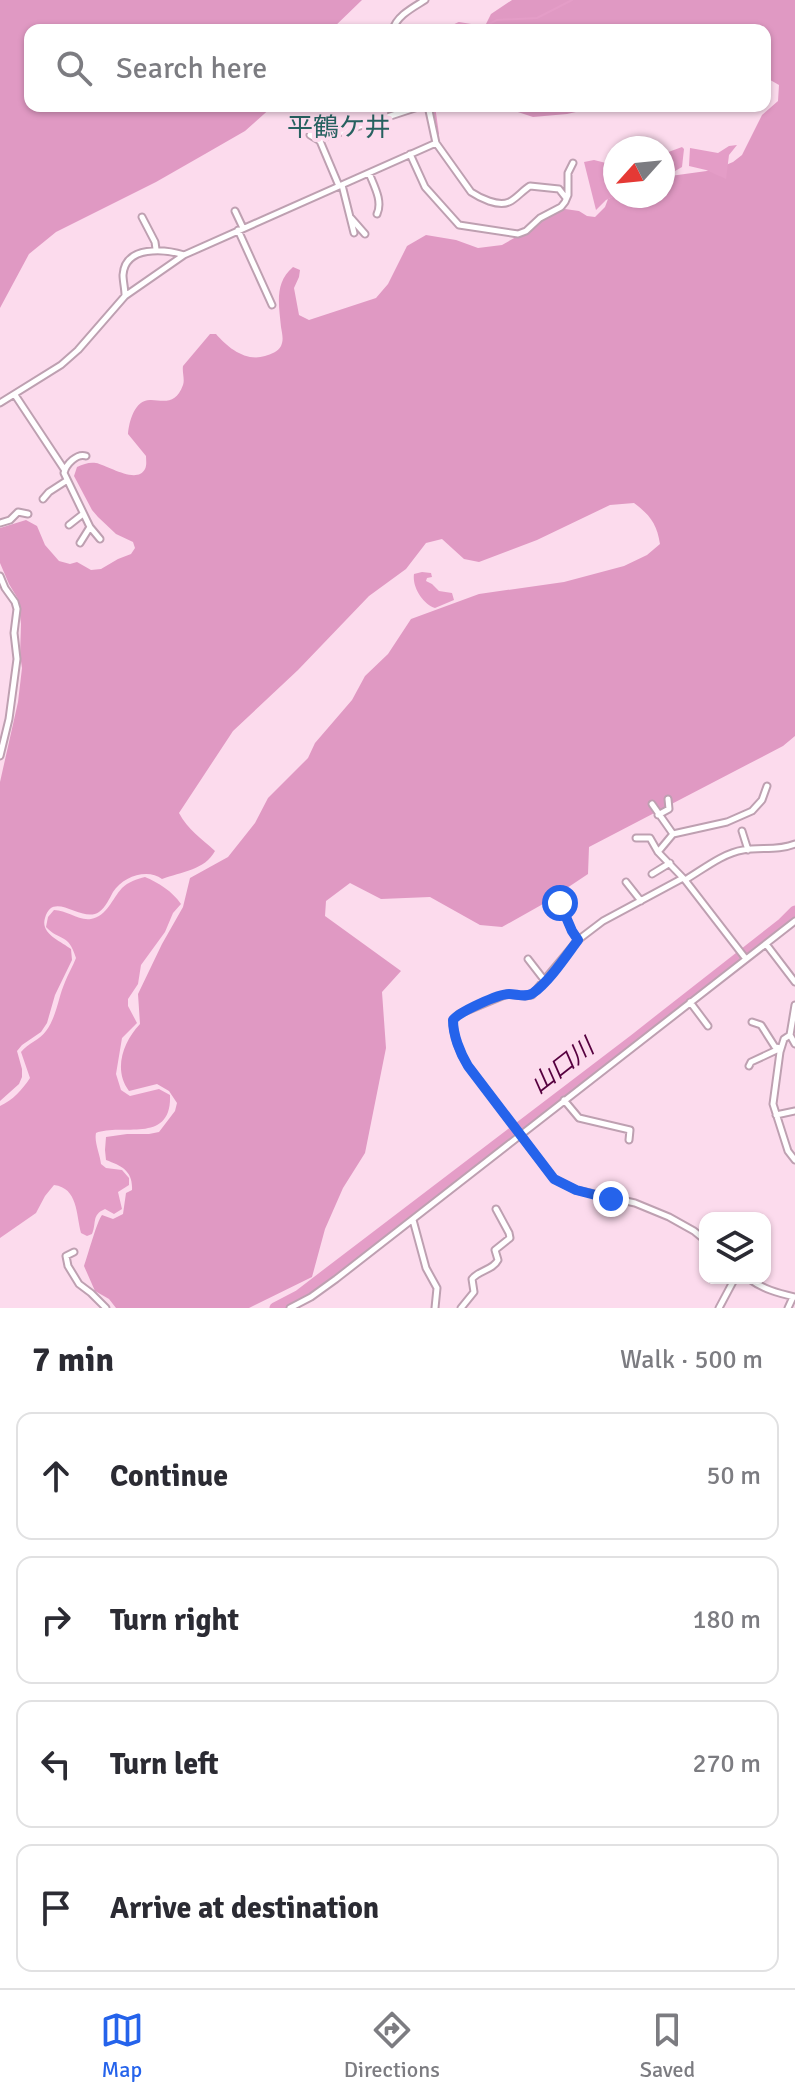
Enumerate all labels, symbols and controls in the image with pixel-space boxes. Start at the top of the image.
search box [24,24,771,112]
icon: search [52,46,96,90]
text: Search here [116,50,267,87]
district label: 平鶴ケ井 [287,112,391,144]
north arrow [603,136,675,208]
route start [542,885,578,921]
water label: 山口川 [524,1030,602,1100]
route end [593,1181,629,1217]
map controls [699,1212,771,1284]
button: layers [699,1212,771,1284]
text: 7 min [32,1339,114,1381]
text: Walk · 500 m [620,1344,763,1376]
icon: ahead [34,1454,78,1498]
text: Continue [110,1458,228,1495]
text: 50 m [706,1460,761,1492]
icon: right [34,1598,78,1642]
text: Turn right [110,1602,239,1639]
text: 180 m [692,1604,761,1636]
icon: left [34,1742,78,1786]
text: Turn left [110,1746,219,1783]
text: 270 m [692,1748,761,1780]
icon: arrive [34,1886,78,1930]
text: Arrive at destination [110,1890,379,1927]
tab: Map [100,2008,144,2083]
tab: Directions [344,2008,440,2083]
tab: Saved [640,2008,695,2083]

